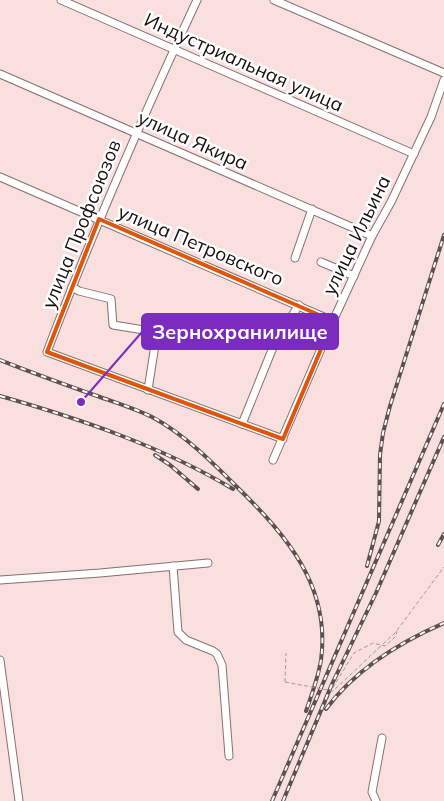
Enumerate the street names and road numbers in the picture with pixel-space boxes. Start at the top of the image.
street label: Индустриальная улица [141,7,347,117]
street label: улица Якира [134,105,252,175]
street label: улица Профсоюзов [36,136,126,312]
street label: улица Ильина [317,171,395,299]
street label: улица Петровского [115,199,287,291]

